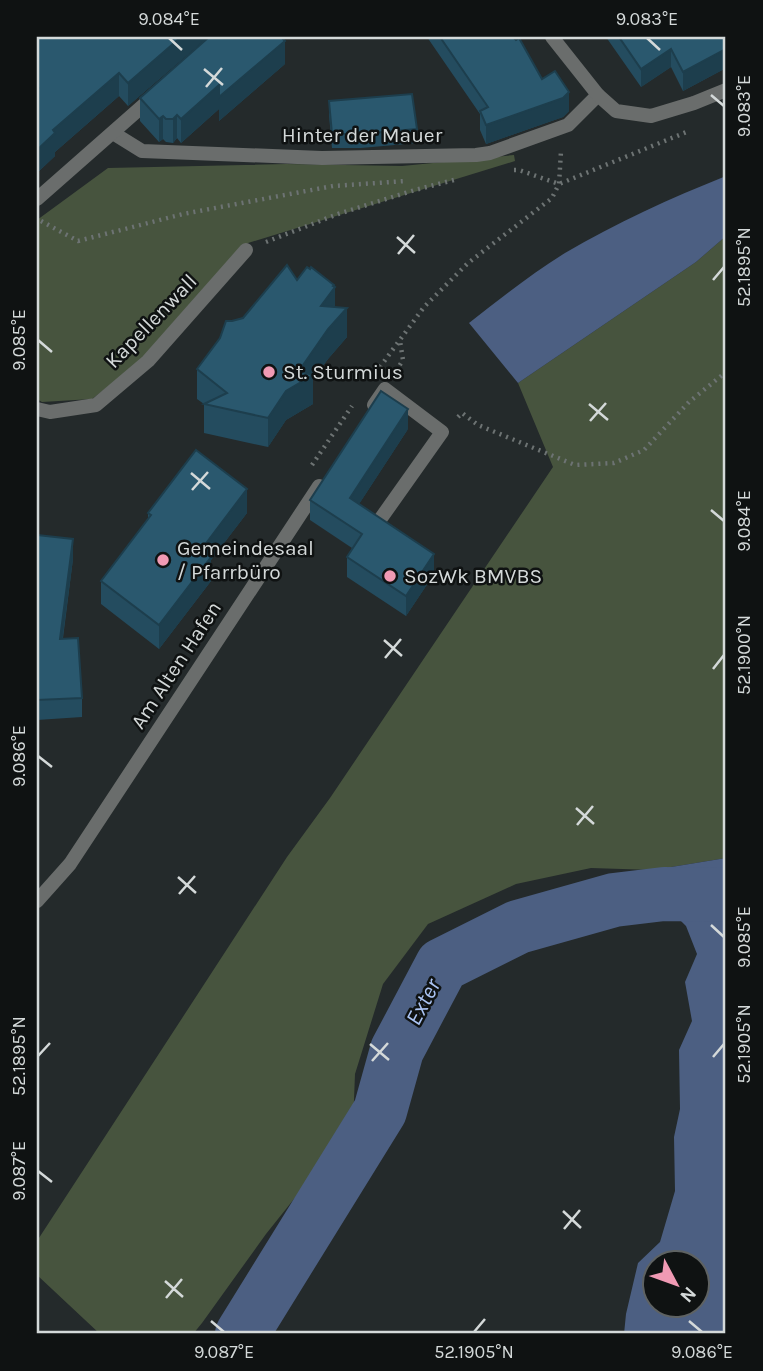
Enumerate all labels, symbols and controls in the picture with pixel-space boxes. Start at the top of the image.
text: 9.084°E [138,8,200,30]
text: 9.083°E [616,8,678,30]
text: 9.083°E [733,75,755,137]
street label: Hinter der Mauer [282,123,443,147]
text: 52.1895°N [733,227,755,307]
street label: Kapellenwall [100,269,202,373]
text: 9.085°E [8,309,30,371]
place label: St. Sturmius [283,360,403,384]
marker: St. Sturmius [261,364,277,380]
text: 9.084°E [733,490,755,552]
place label: Gemeindesaal / Pfarrbüro [177,536,314,584]
marker: Gemeindesaal / Pfarrbüro [155,552,171,568]
place label: SozWk BMVBS [404,564,542,588]
marker: SozWk BMVBS [382,568,398,584]
street label: Am Alten Hafen [126,597,226,733]
text: 52.1900°N [733,615,755,695]
text: 9.086°E [8,725,30,787]
text: 9.085°E [733,906,755,968]
water label: Exter [400,973,447,1030]
text: 52.1905°N [733,1004,755,1084]
text: 52.1895°N [8,1016,30,1096]
text: 9.087°E [8,1141,30,1201]
north arrow [640,1248,710,1318]
text: N [675,1282,701,1307]
text: 9.087°E [194,1341,254,1363]
text: 52.1905°N [434,1341,514,1363]
text: 9.086°E [671,1341,733,1363]

